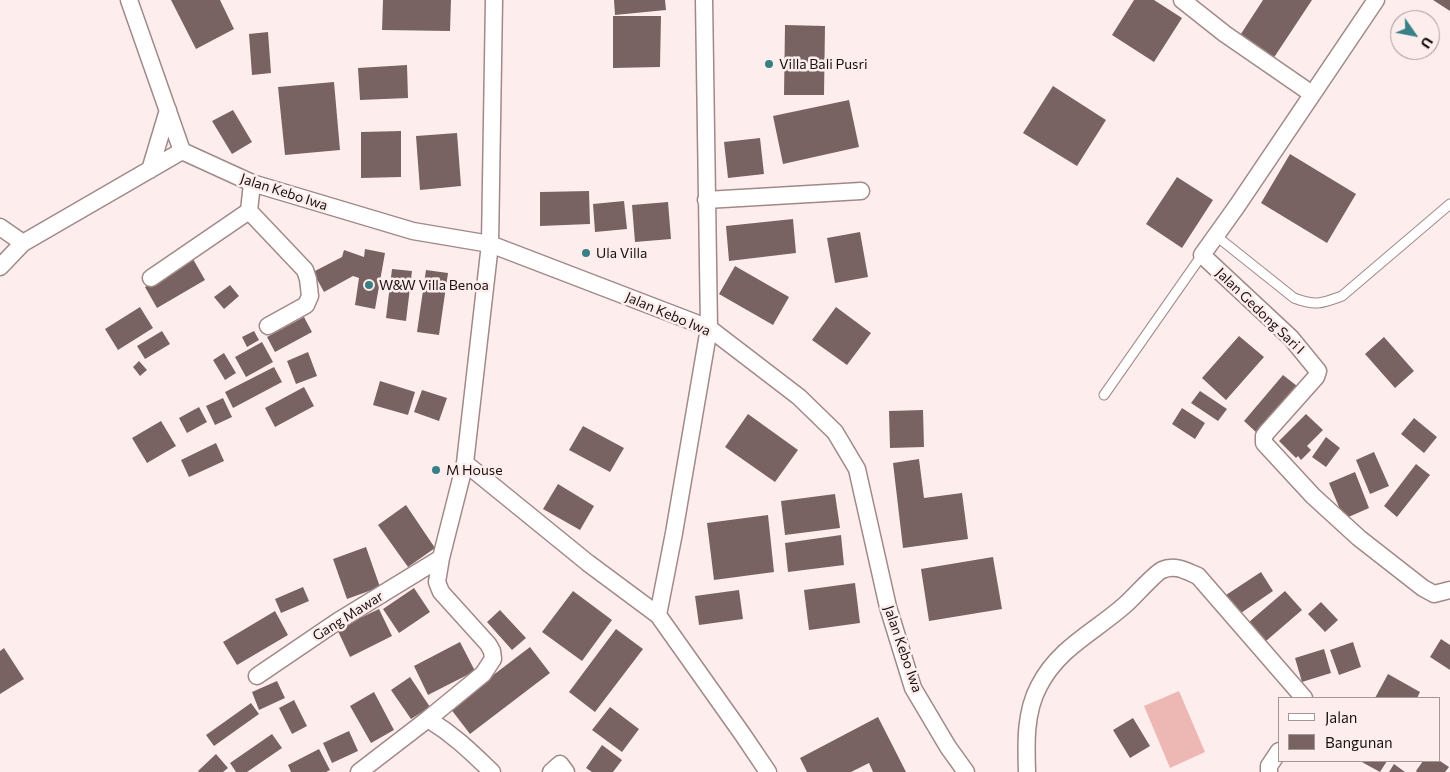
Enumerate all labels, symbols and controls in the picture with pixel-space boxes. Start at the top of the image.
north arrow [1390,10,1440,60]
text: U [1417,34,1437,52]
place label: Villa Bali Pusri [779,56,868,72]
marker: Villa Bali Pusri [763,58,775,70]
street label: Jalan Kebo Iwa [238,170,330,214]
place label: Ula Villa [596,245,647,261]
marker: Ula Villa [580,247,592,259]
street label: Jalan Gedong Sari I [1212,264,1308,358]
place label: W&W Villa Benoa [379,277,489,293]
marker: W&W Villa Benoa [363,279,375,291]
street label: Jalan Kebo Iwa [623,289,713,339]
place label: M House [446,462,503,478]
marker: M House [430,464,442,476]
street label: Gang Mawar [310,588,386,644]
street label: Jalan Kebo Iwa [880,603,926,695]
legend [1278,697,1440,762]
text: Jalan [1325,708,1357,726]
text: Bangunan [1325,733,1393,751]

